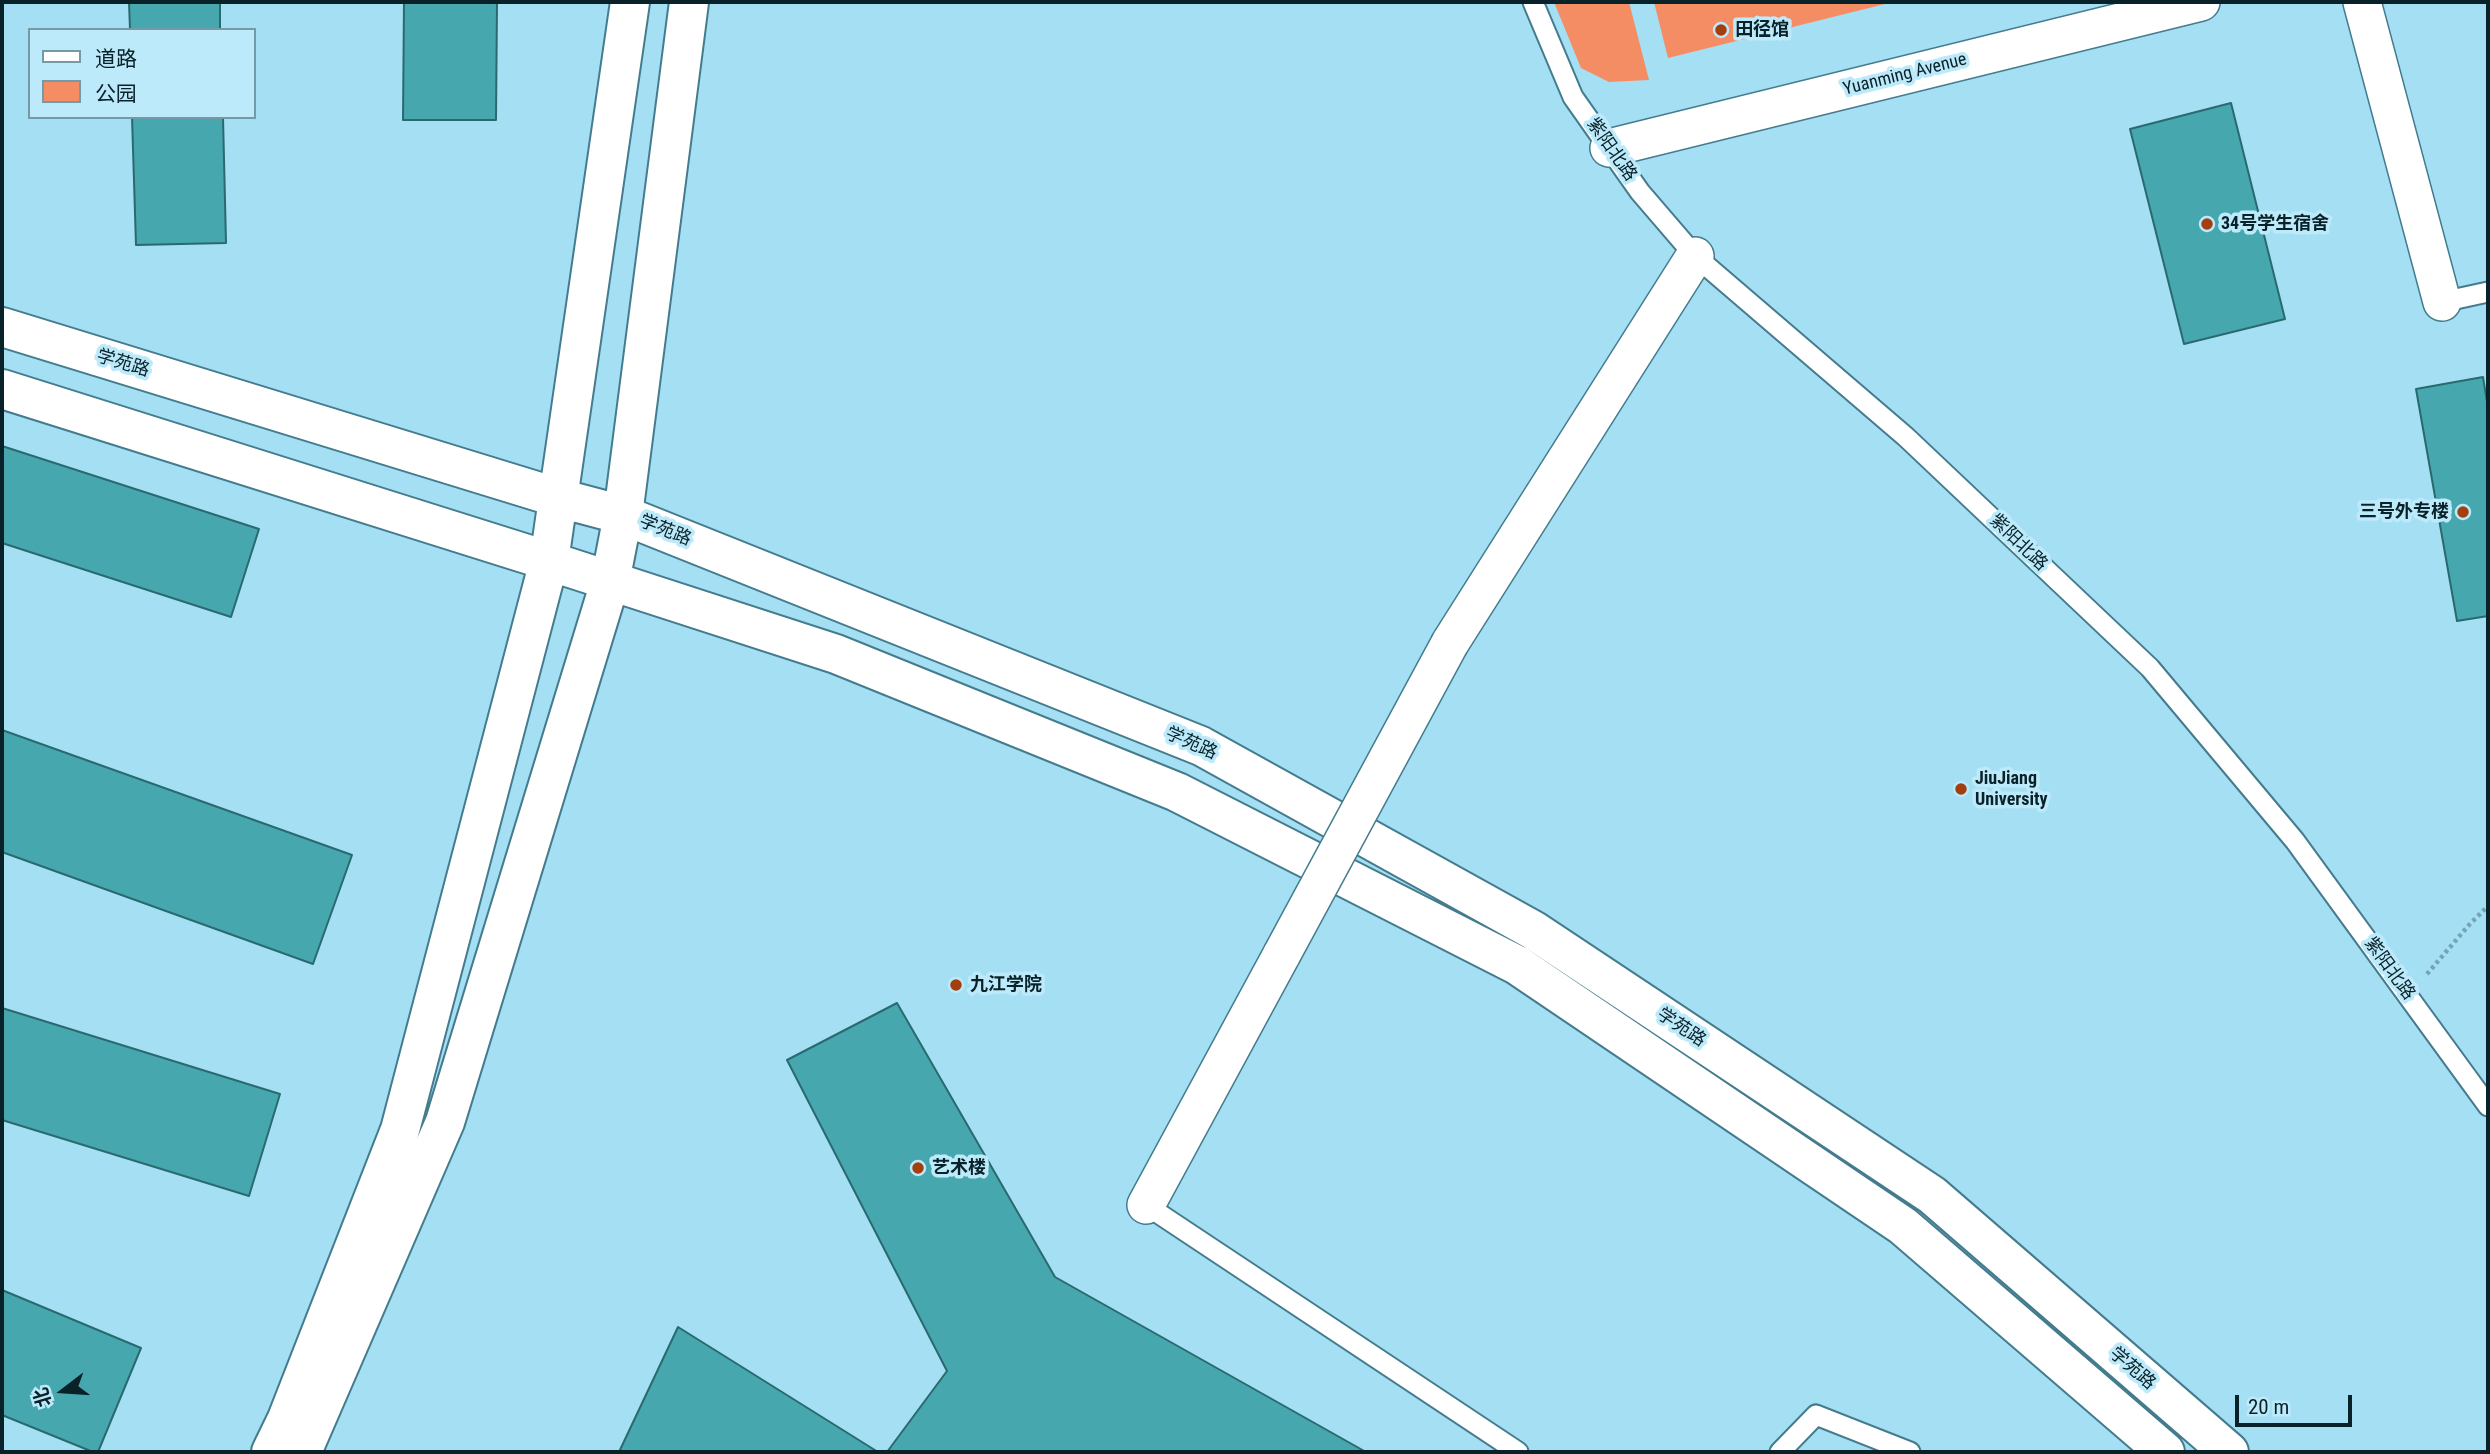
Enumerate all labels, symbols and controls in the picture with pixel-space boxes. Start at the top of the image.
place label: 田径馆 [1735,19,1789,41]
marker: 田径馆 [1713,22,1729,38]
legend [28,28,256,119]
text: 道路 [95,47,137,71]
street label: Yuanming Avenue [1841,49,1969,101]
text: 公园 [95,82,137,106]
street label: 紫阳北路 [1582,114,1640,186]
place label: 34号学生宿舍 [2221,213,2329,235]
marker: 34号学生宿舍 [2199,216,2215,232]
street label: 学苑路 [94,346,152,382]
place label: 三号外专楼 [2359,501,2449,523]
marker: 三号外专楼 [2455,504,2471,520]
street label: 紫阳北路 [1985,510,2051,576]
street label: 学苑路 [636,511,694,551]
street label: 学苑路 [1162,723,1220,765]
place label: JiuJiang University [1975,768,2047,810]
marker: JiuJiang University [1953,781,1969,797]
street label: 紫阳北路 [2359,934,2419,1004]
place label: 九江学院 [970,974,1042,996]
marker: 九江学院 [948,977,964,993]
street label: 学苑路 [1653,1004,1709,1052]
place label: 艺术楼 [932,1157,986,1179]
marker: 艺术楼 [910,1160,926,1176]
street label: 学苑路 [2105,1343,2159,1395]
north arrow [28,1356,98,1426]
scale bar [2238,1380,2355,1424]
text: 北 [29,1385,56,1410]
text: 20 m [2248,1395,2289,1419]

